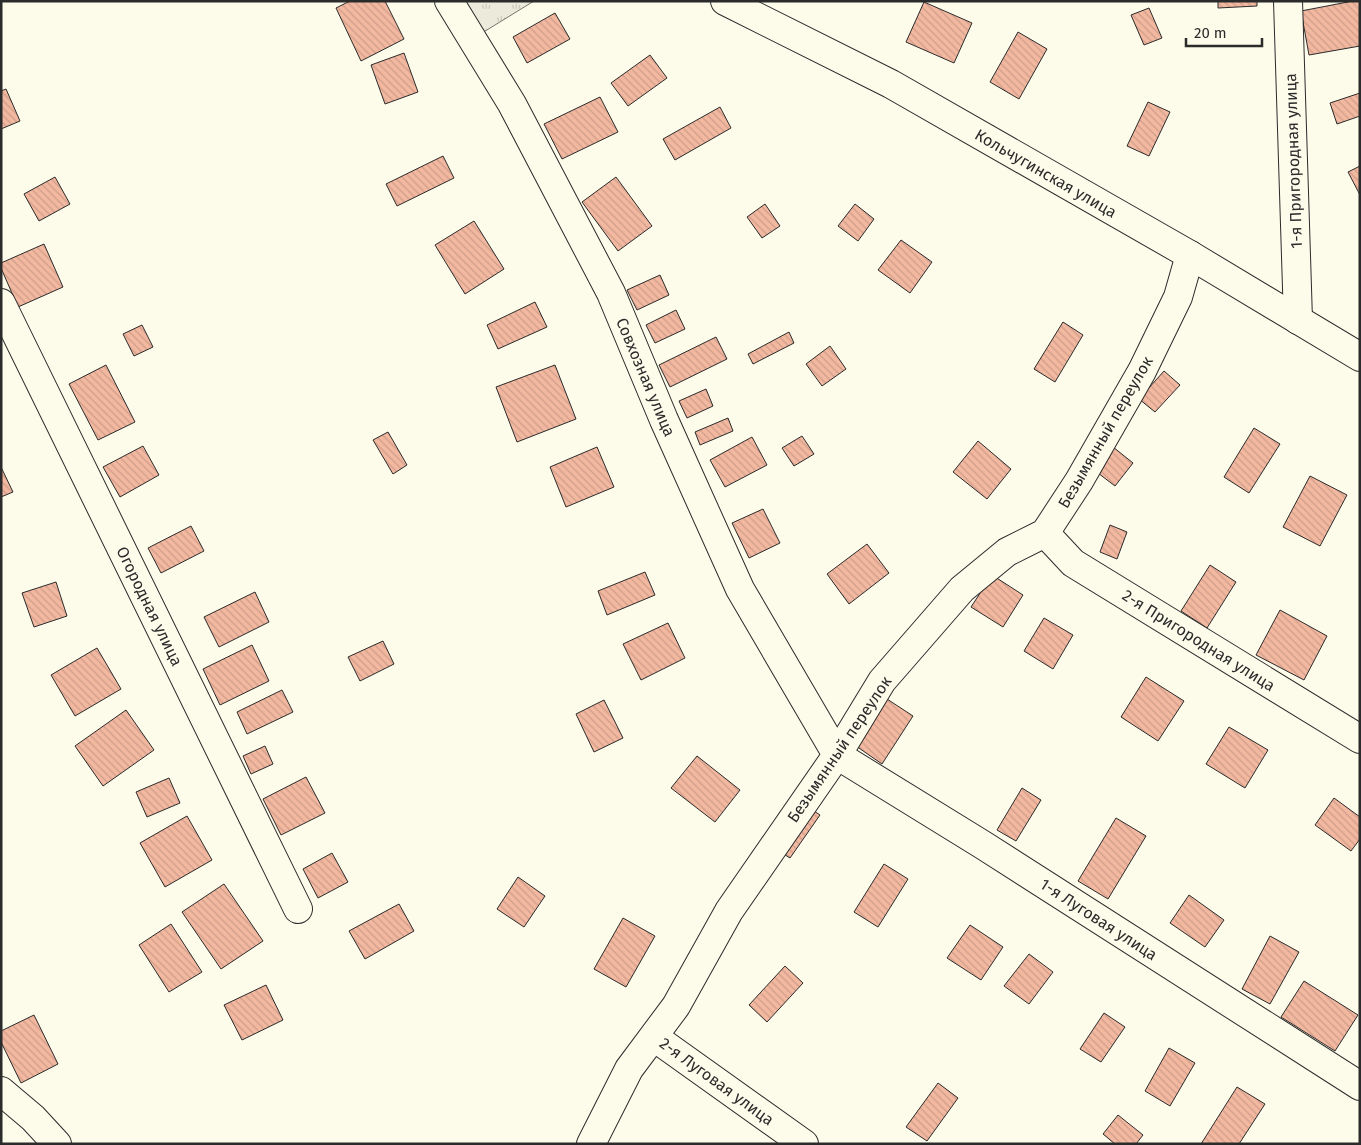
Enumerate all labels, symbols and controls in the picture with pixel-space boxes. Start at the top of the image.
scale bar [1186,15,1262,47]
text: 20 m [1194,24,1227,42]
street label: 1-я Пригородная улица [1281,73,1306,249]
street label: Кольчугинская улица [972,125,1120,222]
street label: Совхозная улица [612,315,679,439]
street label: Безымянный переулок [1054,352,1157,512]
street label: Огородная улица [112,543,187,669]
street label: 2-я Пригородная улица [1119,586,1279,695]
street label: Безымянный переулок [783,672,896,826]
street label: 1-я Луговая улица [1037,875,1161,964]
street label: 2-я Луговая улица [656,1034,778,1129]

